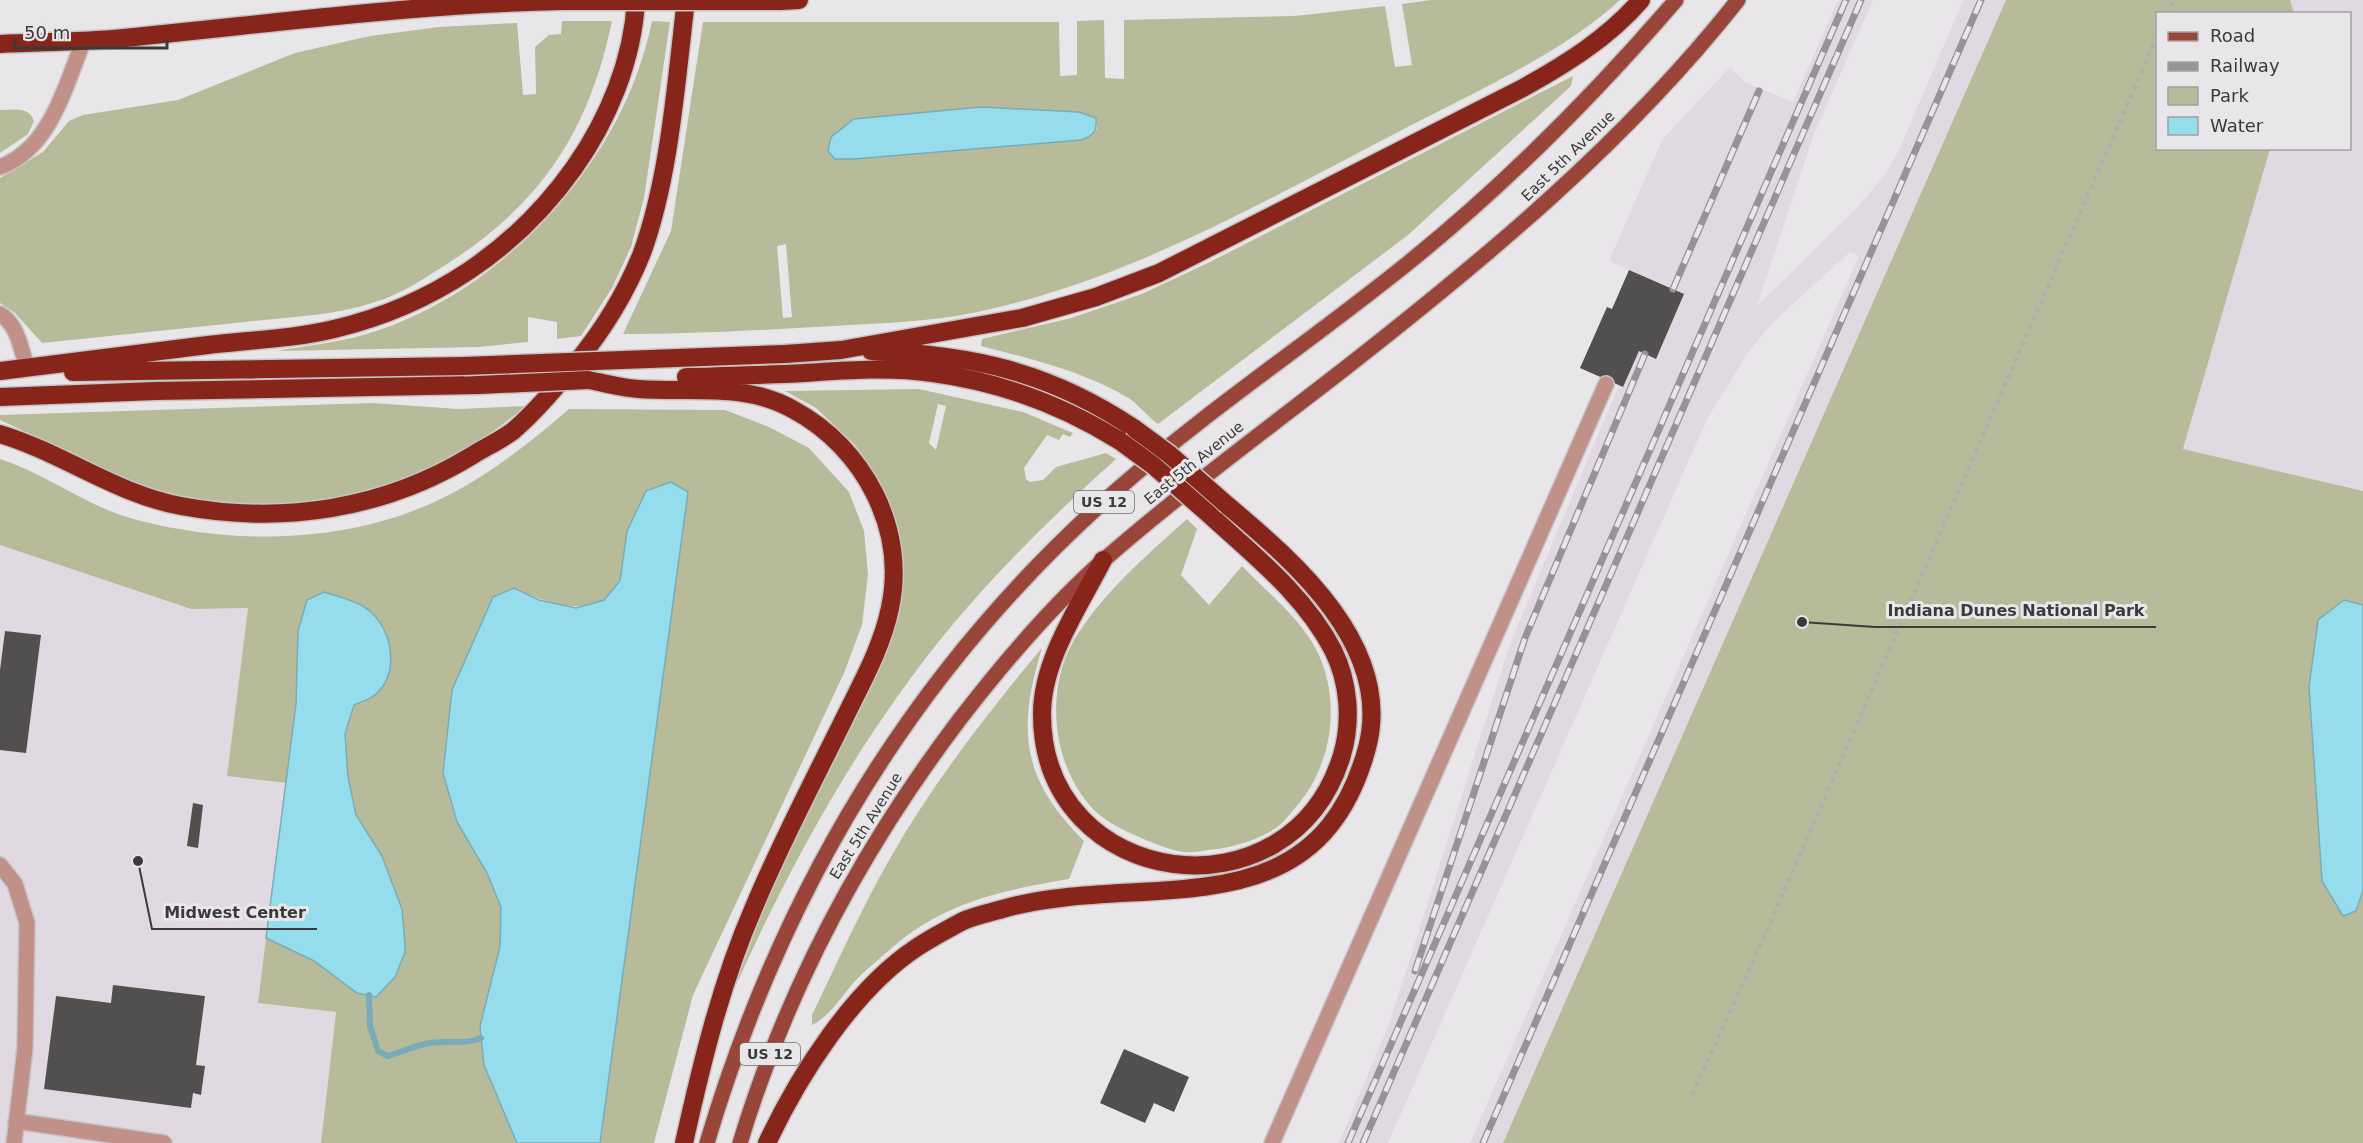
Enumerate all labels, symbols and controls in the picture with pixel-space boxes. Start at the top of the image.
scale bar [15,12,166,50]
legend [2156,12,2351,150]
text: 50 m [24,22,70,43]
text: Road [2210,25,2255,46]
text: Railway [2210,55,2280,76]
text: Park [2210,85,2249,106]
street label: East 5th Avenue [1518,107,1618,205]
text: Water [2210,115,2264,136]
street label: East 5th Avenue [1141,417,1247,509]
road number: US 12 [1074,491,1134,513]
callout: Indiana Dunes National Park [1875,593,2156,627]
text: Indiana Dunes National Park [1887,601,2145,620]
street label: East 5th Avenue [826,769,906,883]
callout: Midwest Center [152,895,317,929]
text: Midwest Center [164,903,306,922]
road number: US 12 [740,1043,800,1065]

